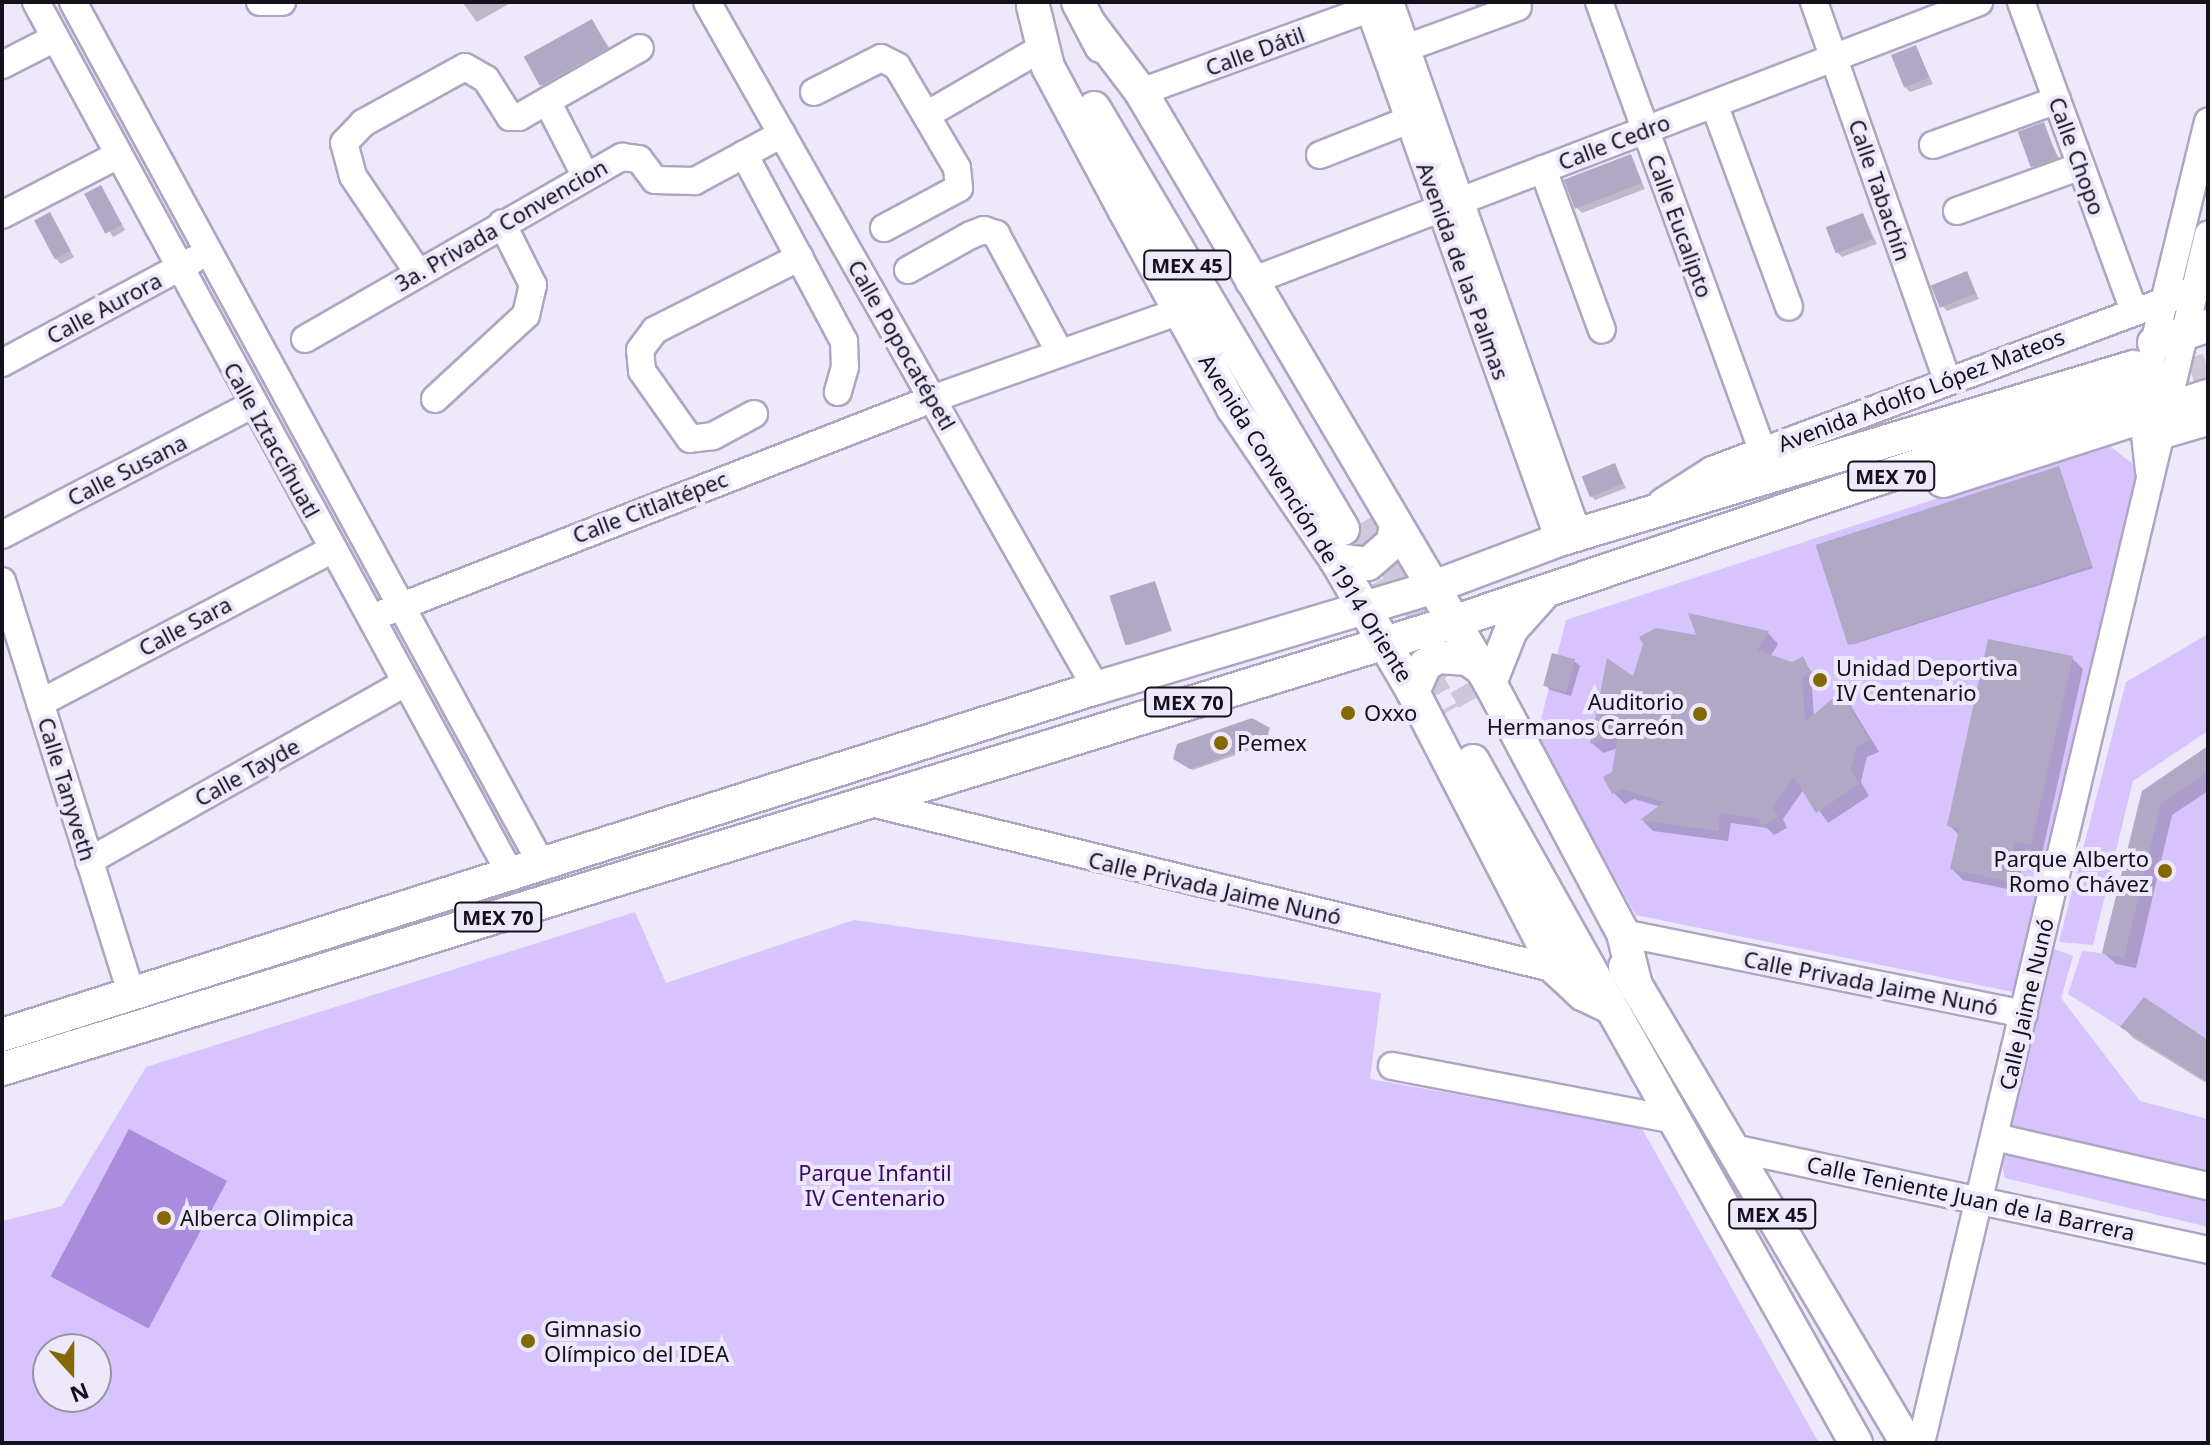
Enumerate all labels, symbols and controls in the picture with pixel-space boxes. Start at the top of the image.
street label: Calle Dátil [1202,21,1308,81]
street label: Calle Chopo [2043,94,2111,218]
street label: Calle Cedro [1554,109,1674,175]
street label: Calle Tabachín [1843,116,1917,264]
street label: Calle Eucalipto [1642,151,1718,301]
street label: 3a. Privada Convencion [390,153,612,297]
street label: Avenida de las Palmas [1411,159,1515,383]
road number: MEX 45 [1143,249,1231,281]
street label: Calle Popocatépetl [843,255,961,435]
street label: Calle Aurora [42,267,166,349]
street label: Avenida Adolfo López Mateos [1774,323,2068,457]
street label: Avenida Convención de 1914 Oriente [1194,349,1418,687]
street label: Calle Iztaccíhuatl [218,358,326,522]
street label: Calle Susana [63,429,191,511]
road number: MEX 70 [1847,460,1935,492]
street label: Calle Citlaltépec [569,465,731,549]
street label: Calle Sara [134,591,236,661]
place label: Unidad Deportiva IV Centenario [1836,654,2018,706]
marker: Unidad Deportiva IV Centenario [1811,671,1829,689]
road number: MEX 70 [1144,686,1232,718]
place label: Auditorio Hermanos Carreón [1487,688,1684,740]
place label: Oxxo [1364,700,1417,726]
marker: Oxxo [1339,704,1357,722]
marker: Auditorio Hermanos Carreón [1691,705,1709,723]
street label: Calle Tanyveth [33,714,101,864]
place label: Pemex [1237,730,1307,756]
street label: Calle Tayde [190,732,304,812]
marker: Pemex [1212,734,1230,752]
place label: Parque Alberto Romo Chávez [1993,845,2149,896]
street label: Calle Privada Jaime Nunó [1086,846,1344,930]
marker: Parque Alberto Romo Chávez [2156,862,2174,880]
road number: MEX 70 [454,901,542,933]
street label: Calle Jaime Nunó [1993,915,2059,1093]
street label: Calle Privada Jaime Nunó [1741,945,2001,1021]
street label: Calle Teniente Juan de la Barrera [1805,1150,2137,1246]
park label: Parque Infantil IV Centenario [798,1159,952,1210]
road number: MEX 45 [1728,1198,1816,1230]
place label: Alberca Olimpica [180,1205,354,1231]
marker: Alberca Olimpica [155,1209,173,1227]
place label: Gimnasio Olímpico del IDEA [544,1315,729,1366]
marker: Gimnasio Olímpico del IDEA [519,1332,537,1350]
north arrow [32,1333,112,1413]
text: N [66,1376,94,1411]

